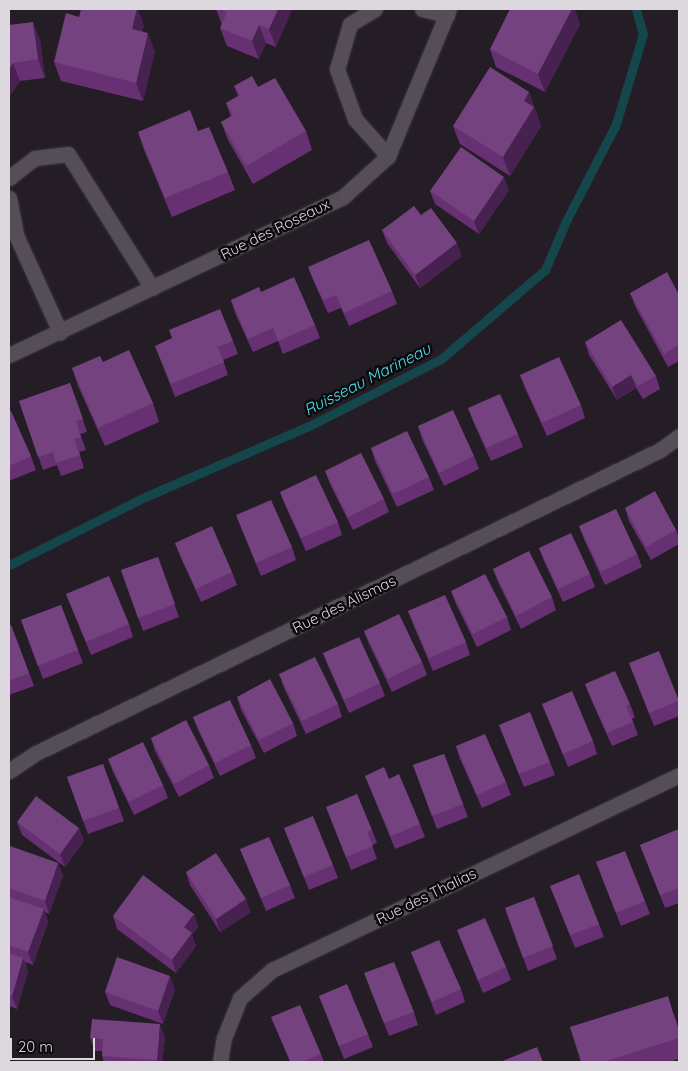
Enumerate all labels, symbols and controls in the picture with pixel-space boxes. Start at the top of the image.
street label: Rue des Roseaux [218,195,332,263]
water label: Ruisseau Marineau [300,339,434,419]
street label: Rue des Alismas [289,571,399,637]
street label: Rue des Thalias [373,864,479,928]
scale bar [12,1028,98,1060]
text: 20 m [18,1037,53,1056]

